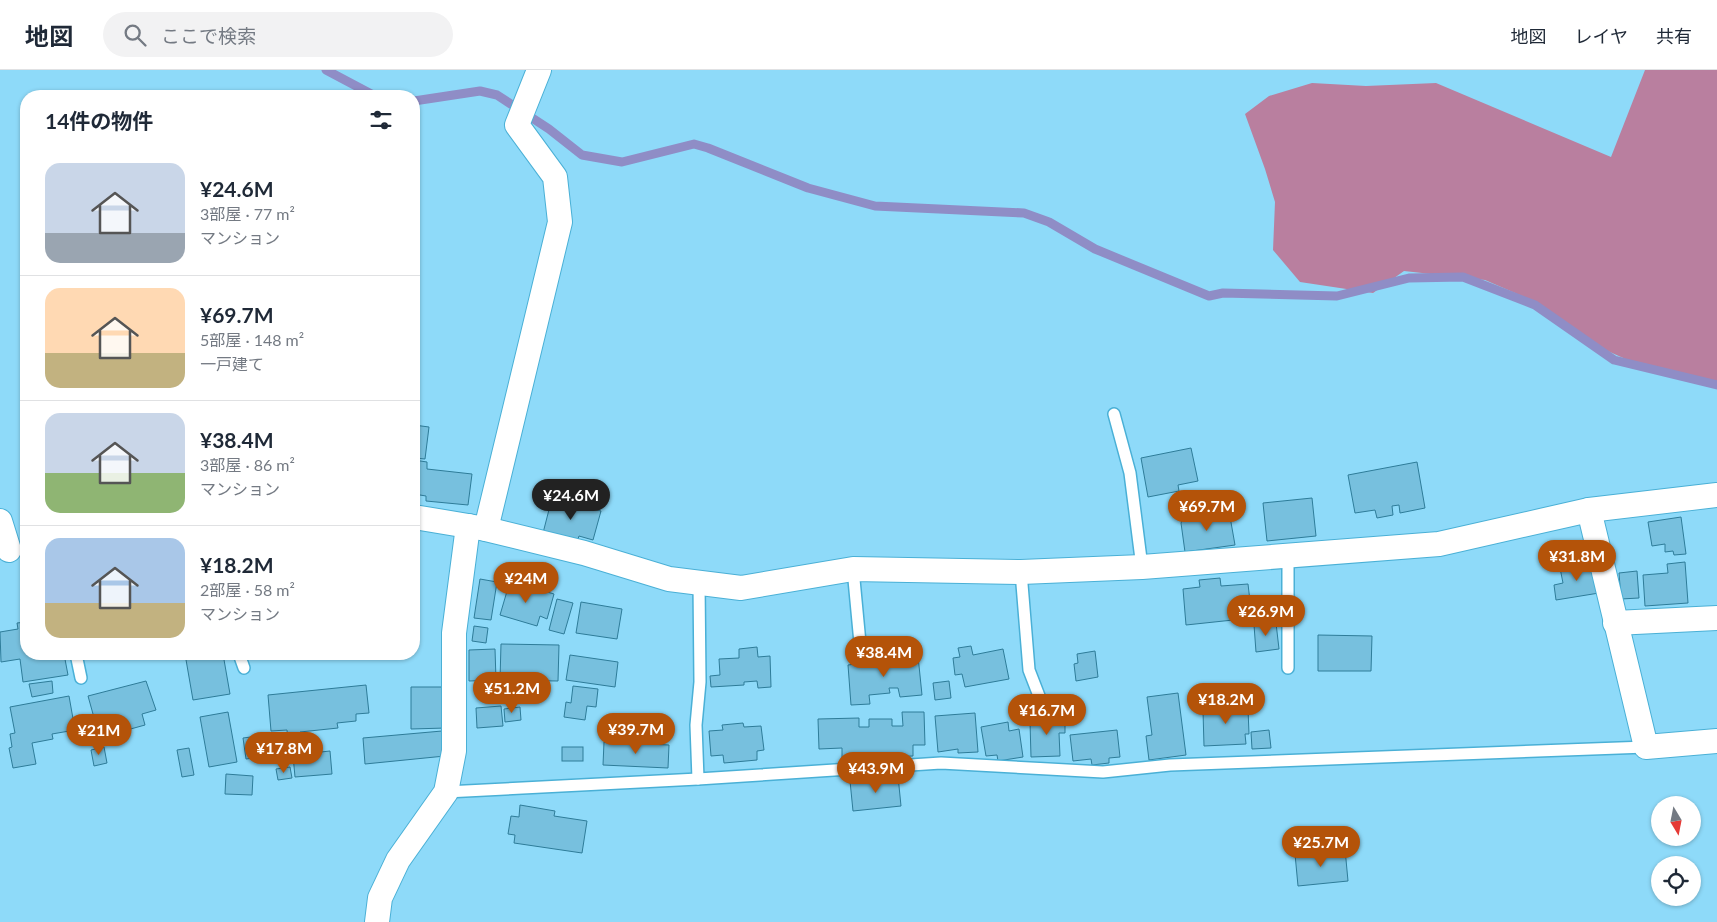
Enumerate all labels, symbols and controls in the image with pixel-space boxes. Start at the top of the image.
search box [103,12,453,57]
text: 地図 [25,21,73,50]
icon: search [121,21,149,49]
text: ここで検索 [161,24,256,47]
text: 地図 [1511,25,1547,47]
text: レイヤ [1575,25,1628,47]
text: 共有 [1656,25,1692,47]
icon: filters [367,106,395,134]
text: 14件の物件 [45,108,153,133]
text: ¥24.6M [200,176,274,201]
icon: home [85,183,145,243]
text: 3部屋 · 77 m² [200,204,295,223]
text: マンション [200,228,280,247]
text: ¥69.7M [200,302,274,327]
icon: home [85,308,145,368]
text: 5部屋 · 148 m² [200,330,304,349]
text: 一戸建て [200,354,264,373]
text: ¥38.4M [200,427,274,452]
icon: home [85,433,145,493]
text: 3部屋 · 86 m² [200,455,295,474]
pin: ¥24.6M [530,478,612,521]
text: マンション [200,479,280,498]
text: ¥24.6M [543,485,599,504]
pin: ¥69.7M [1166,490,1248,532]
text: ¥69.7M [1179,496,1235,515]
pin: ¥31.8M [1536,540,1618,582]
text: ¥31.8M [1549,546,1605,565]
text: ¥18.2M [200,552,274,577]
icon: home [85,558,145,618]
pin: ¥24M [496,562,556,604]
text: ¥24M [505,568,547,587]
text: 2部屋 · 58 m² [200,580,295,599]
pin: ¥26.9M [1225,594,1307,637]
text: ¥26.9M [1238,601,1294,620]
text: マンション [200,604,280,623]
pin: ¥38.4M [843,636,925,678]
text: ¥38.4M [856,642,912,661]
pin: ¥51.2M [471,672,553,714]
text: ¥51.2M [484,678,540,697]
pin: ¥18.2M [1185,682,1267,725]
text: ¥18.2M [1198,689,1254,708]
pin: ¥16.7M [1006,694,1088,736]
text: ¥16.7M [1019,700,1075,719]
pin: ¥39.7M [595,712,677,755]
pin: ¥21M [69,714,129,756]
text: ¥39.7M [608,719,664,738]
text: ¥21M [78,720,120,739]
pin: ¥17.8M [243,732,325,774]
text: ¥17.8M [256,738,312,757]
pin: ¥43.9M [835,752,917,794]
text: ¥43.9M [848,758,904,777]
north arrow [1651,796,1701,846]
map controls [1651,796,1701,906]
pin: ¥25.7M [1280,826,1362,868]
text: ¥25.7M [1293,832,1349,851]
button: locate [1651,856,1701,906]

